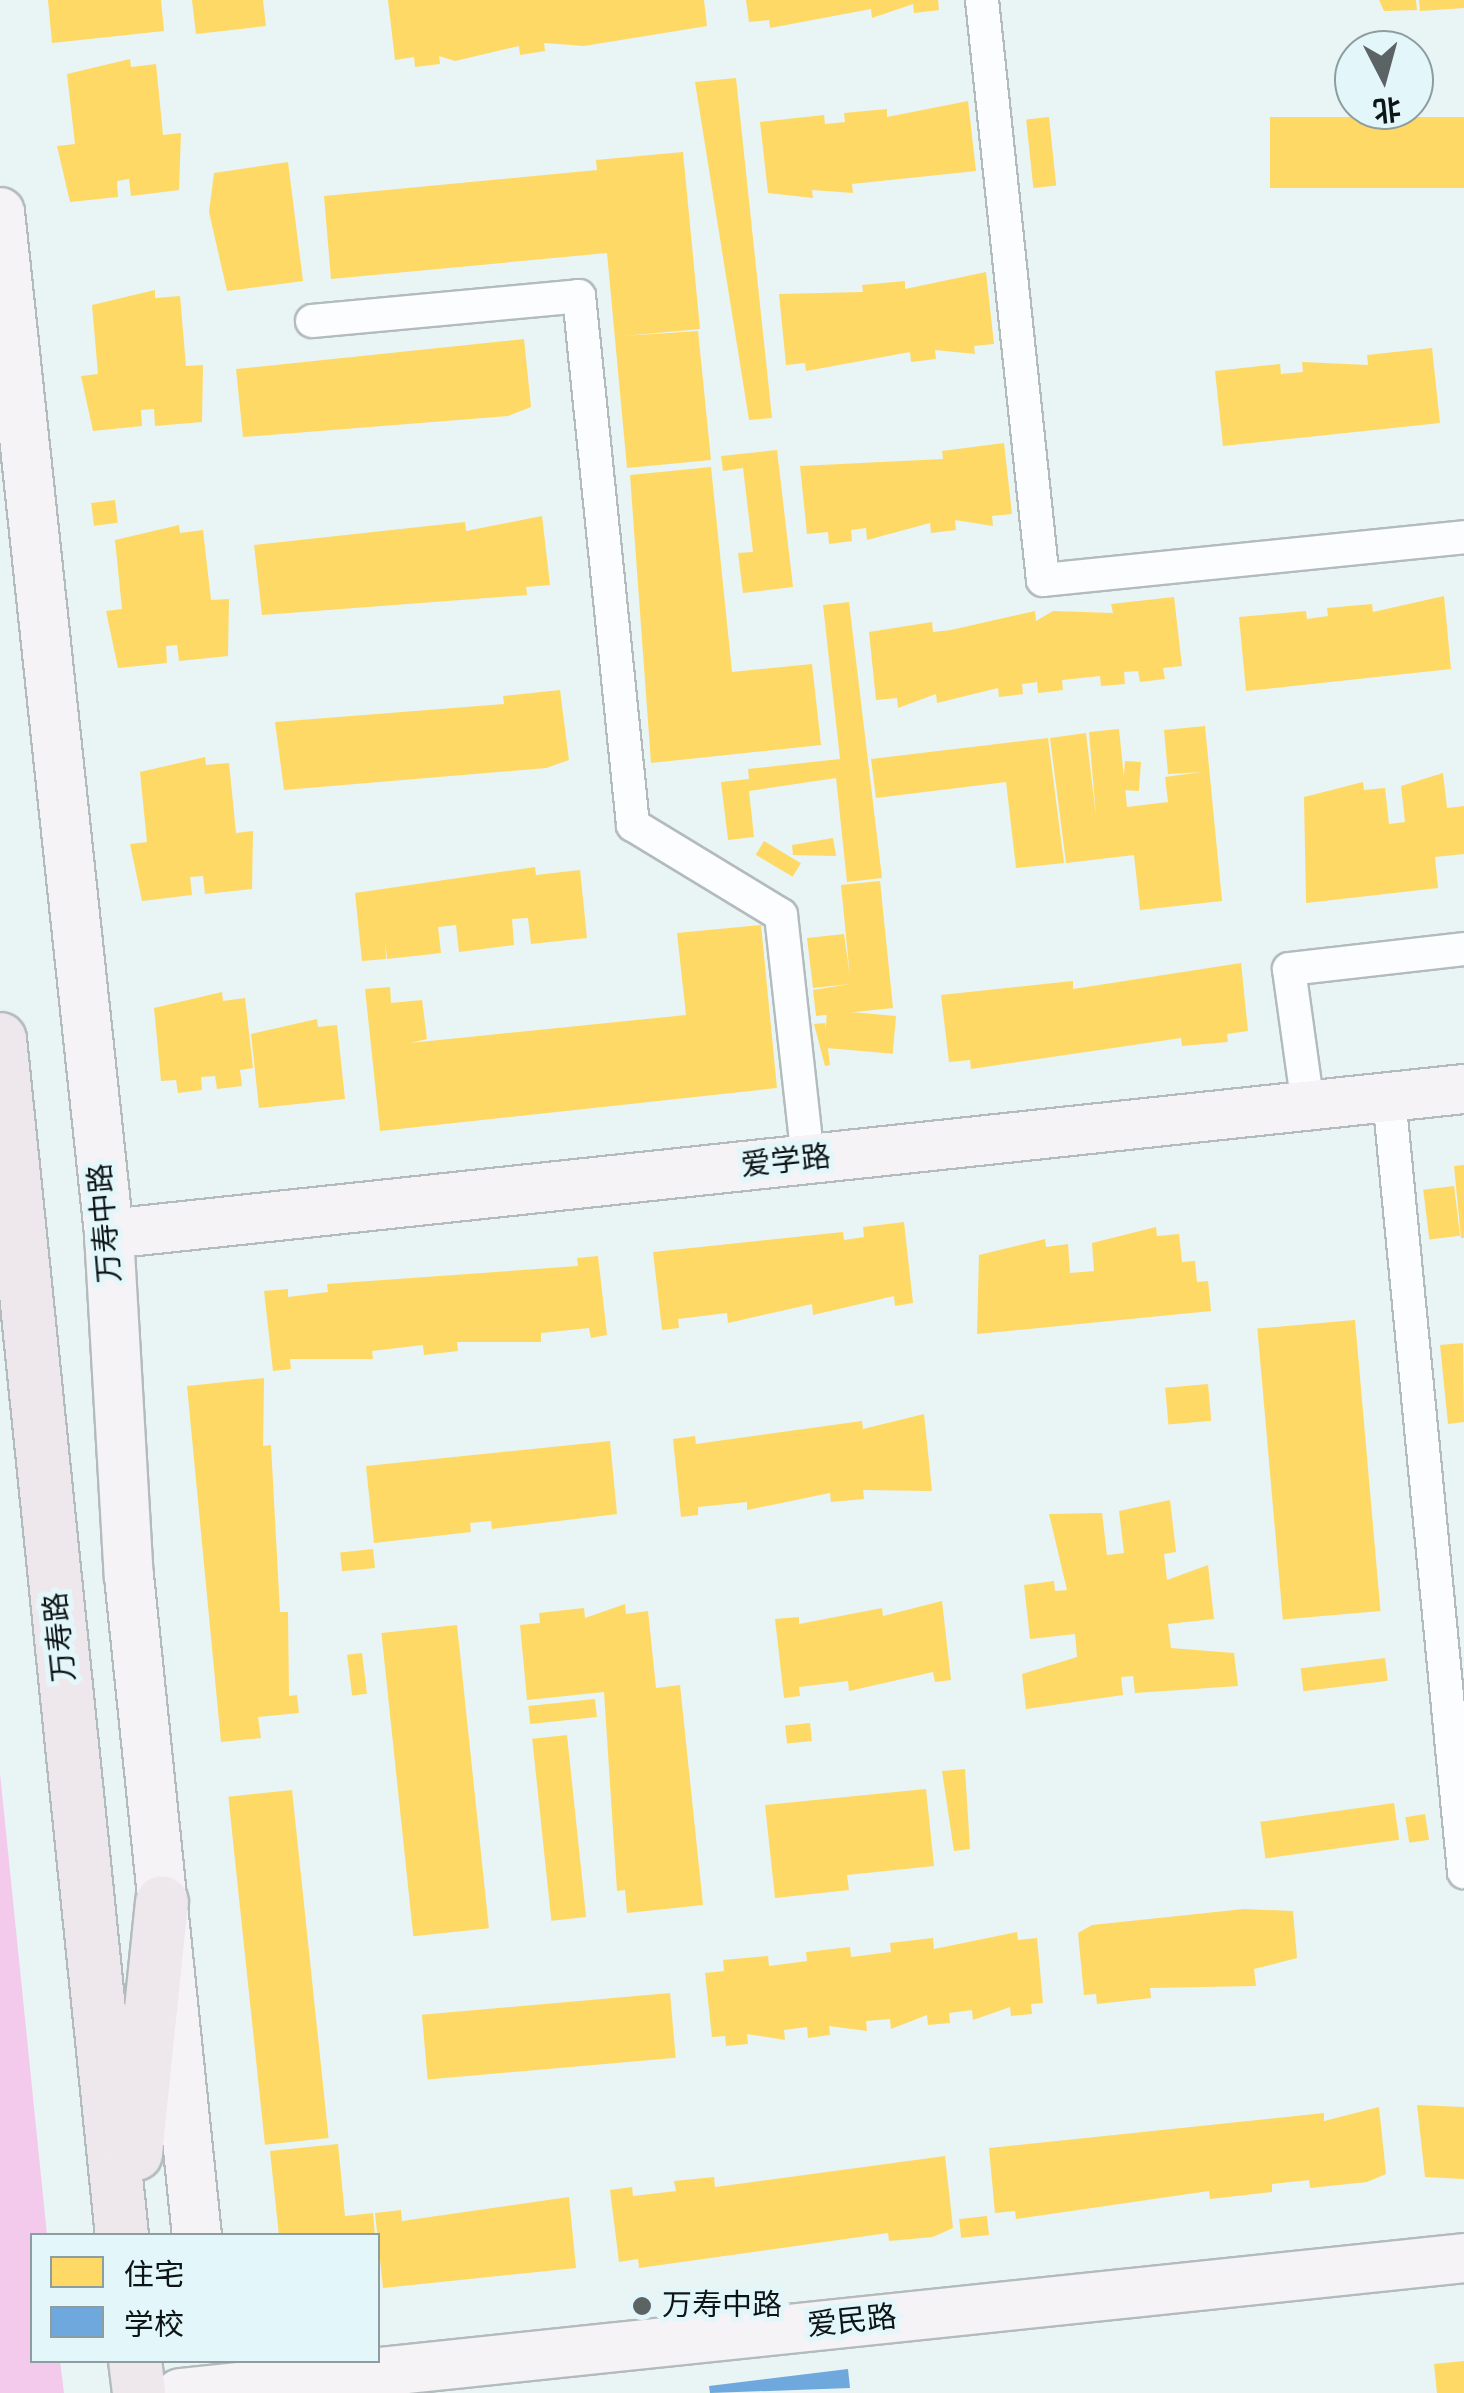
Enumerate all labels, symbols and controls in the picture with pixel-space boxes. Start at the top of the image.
north arrow [1334,30,1434,130]
text: 北 [1371,90,1403,126]
street label: 爱学路 [739,1139,833,1185]
street label: 万寿中路 [83,1162,129,1284]
street label: 万寿路 [38,1590,84,1684]
legend [30,2233,380,2363]
text: 住宅 [124,2258,184,2294]
place label: 万寿中路 [662,2288,782,2324]
marker: 万寿中路 [631,2295,653,2317]
street label: 爱民路 [805,2299,899,2345]
text: 学校 [124,2308,184,2344]

